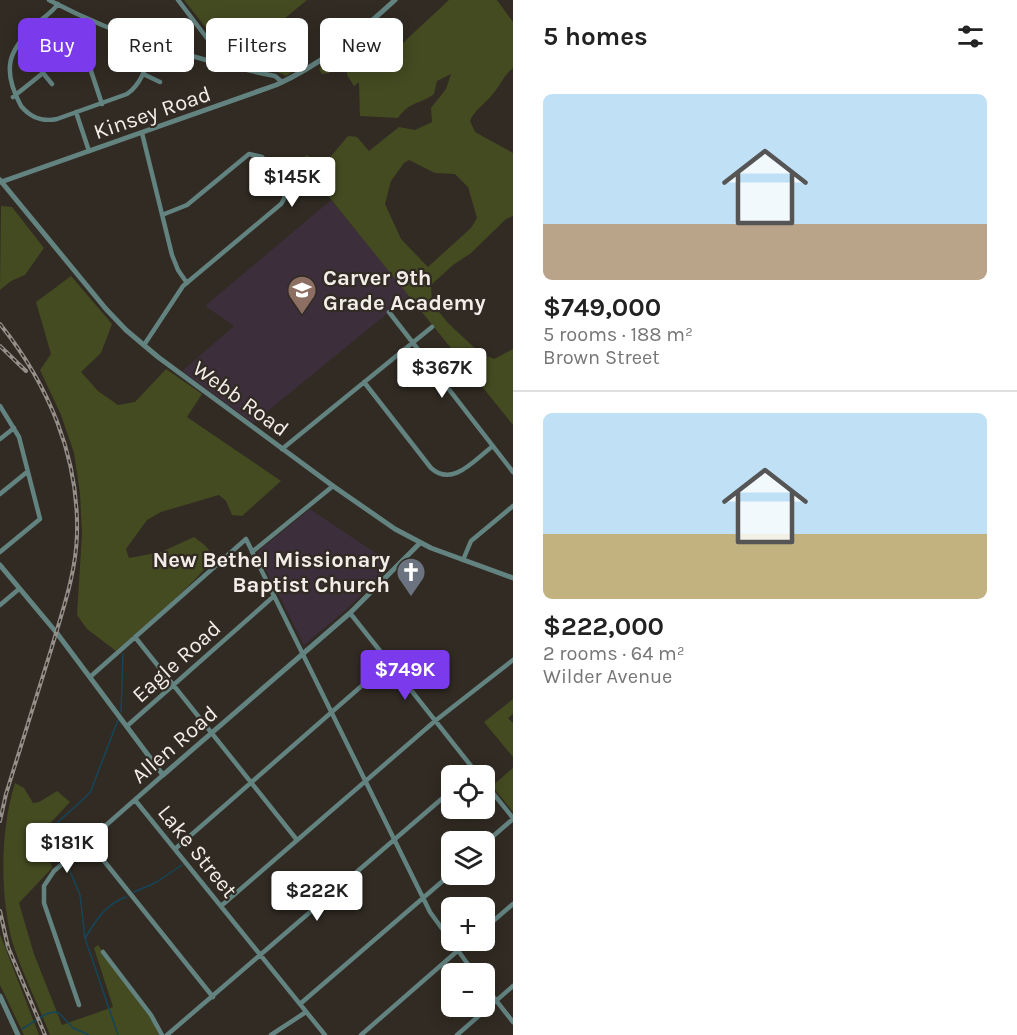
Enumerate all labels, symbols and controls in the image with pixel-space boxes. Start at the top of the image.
chip: Buy [18,18,96,72]
chip: Rent [108,18,194,72]
chip: Filters [206,18,308,72]
chip: New [320,18,403,72]
icon: filters [954,20,987,53]
text: 5 homes [543,21,648,52]
street label: Kinsey Road [90,81,214,145]
icon: home [711,133,819,241]
pin: $145K [250,157,334,208]
text: $145K [263,165,321,188]
place label: Carver 9th Grade Academy [323,265,486,316]
school or university icon: Carver 9th Grade Academy [286,274,318,316]
text: $749,000 [543,292,661,323]
text: 5 rooms · 188 m² [543,323,693,346]
text: Brown Street [543,346,660,369]
pin: $367K [400,348,484,399]
street label: Webb Road [187,355,293,442]
text: $367K [411,356,473,379]
icon: home [711,452,819,560]
place label: New Bethel Missionary Baptist Church [152,547,390,598]
church icon: New Bethel Missionary Baptist Church [395,556,427,598]
text: $222,000 [543,611,664,642]
street label: Eagle Road [127,615,226,708]
text: 2 rooms · 64 m² [543,642,685,665]
pin: $749K [363,650,447,701]
text: $749K [375,658,435,681]
text: Wilder Avenue [543,665,672,688]
street label: Allen Road [126,700,223,789]
map controls [441,765,495,1017]
button: locate [441,765,495,819]
street label: Lake Street [152,800,242,903]
pin: $181K [25,823,109,874]
text: $181K [40,831,94,854]
button: layers [441,831,495,885]
pin: $222K [275,871,359,922]
text: $222K [285,879,349,902]
button: + [441,897,495,951]
button: − [441,963,495,1017]

